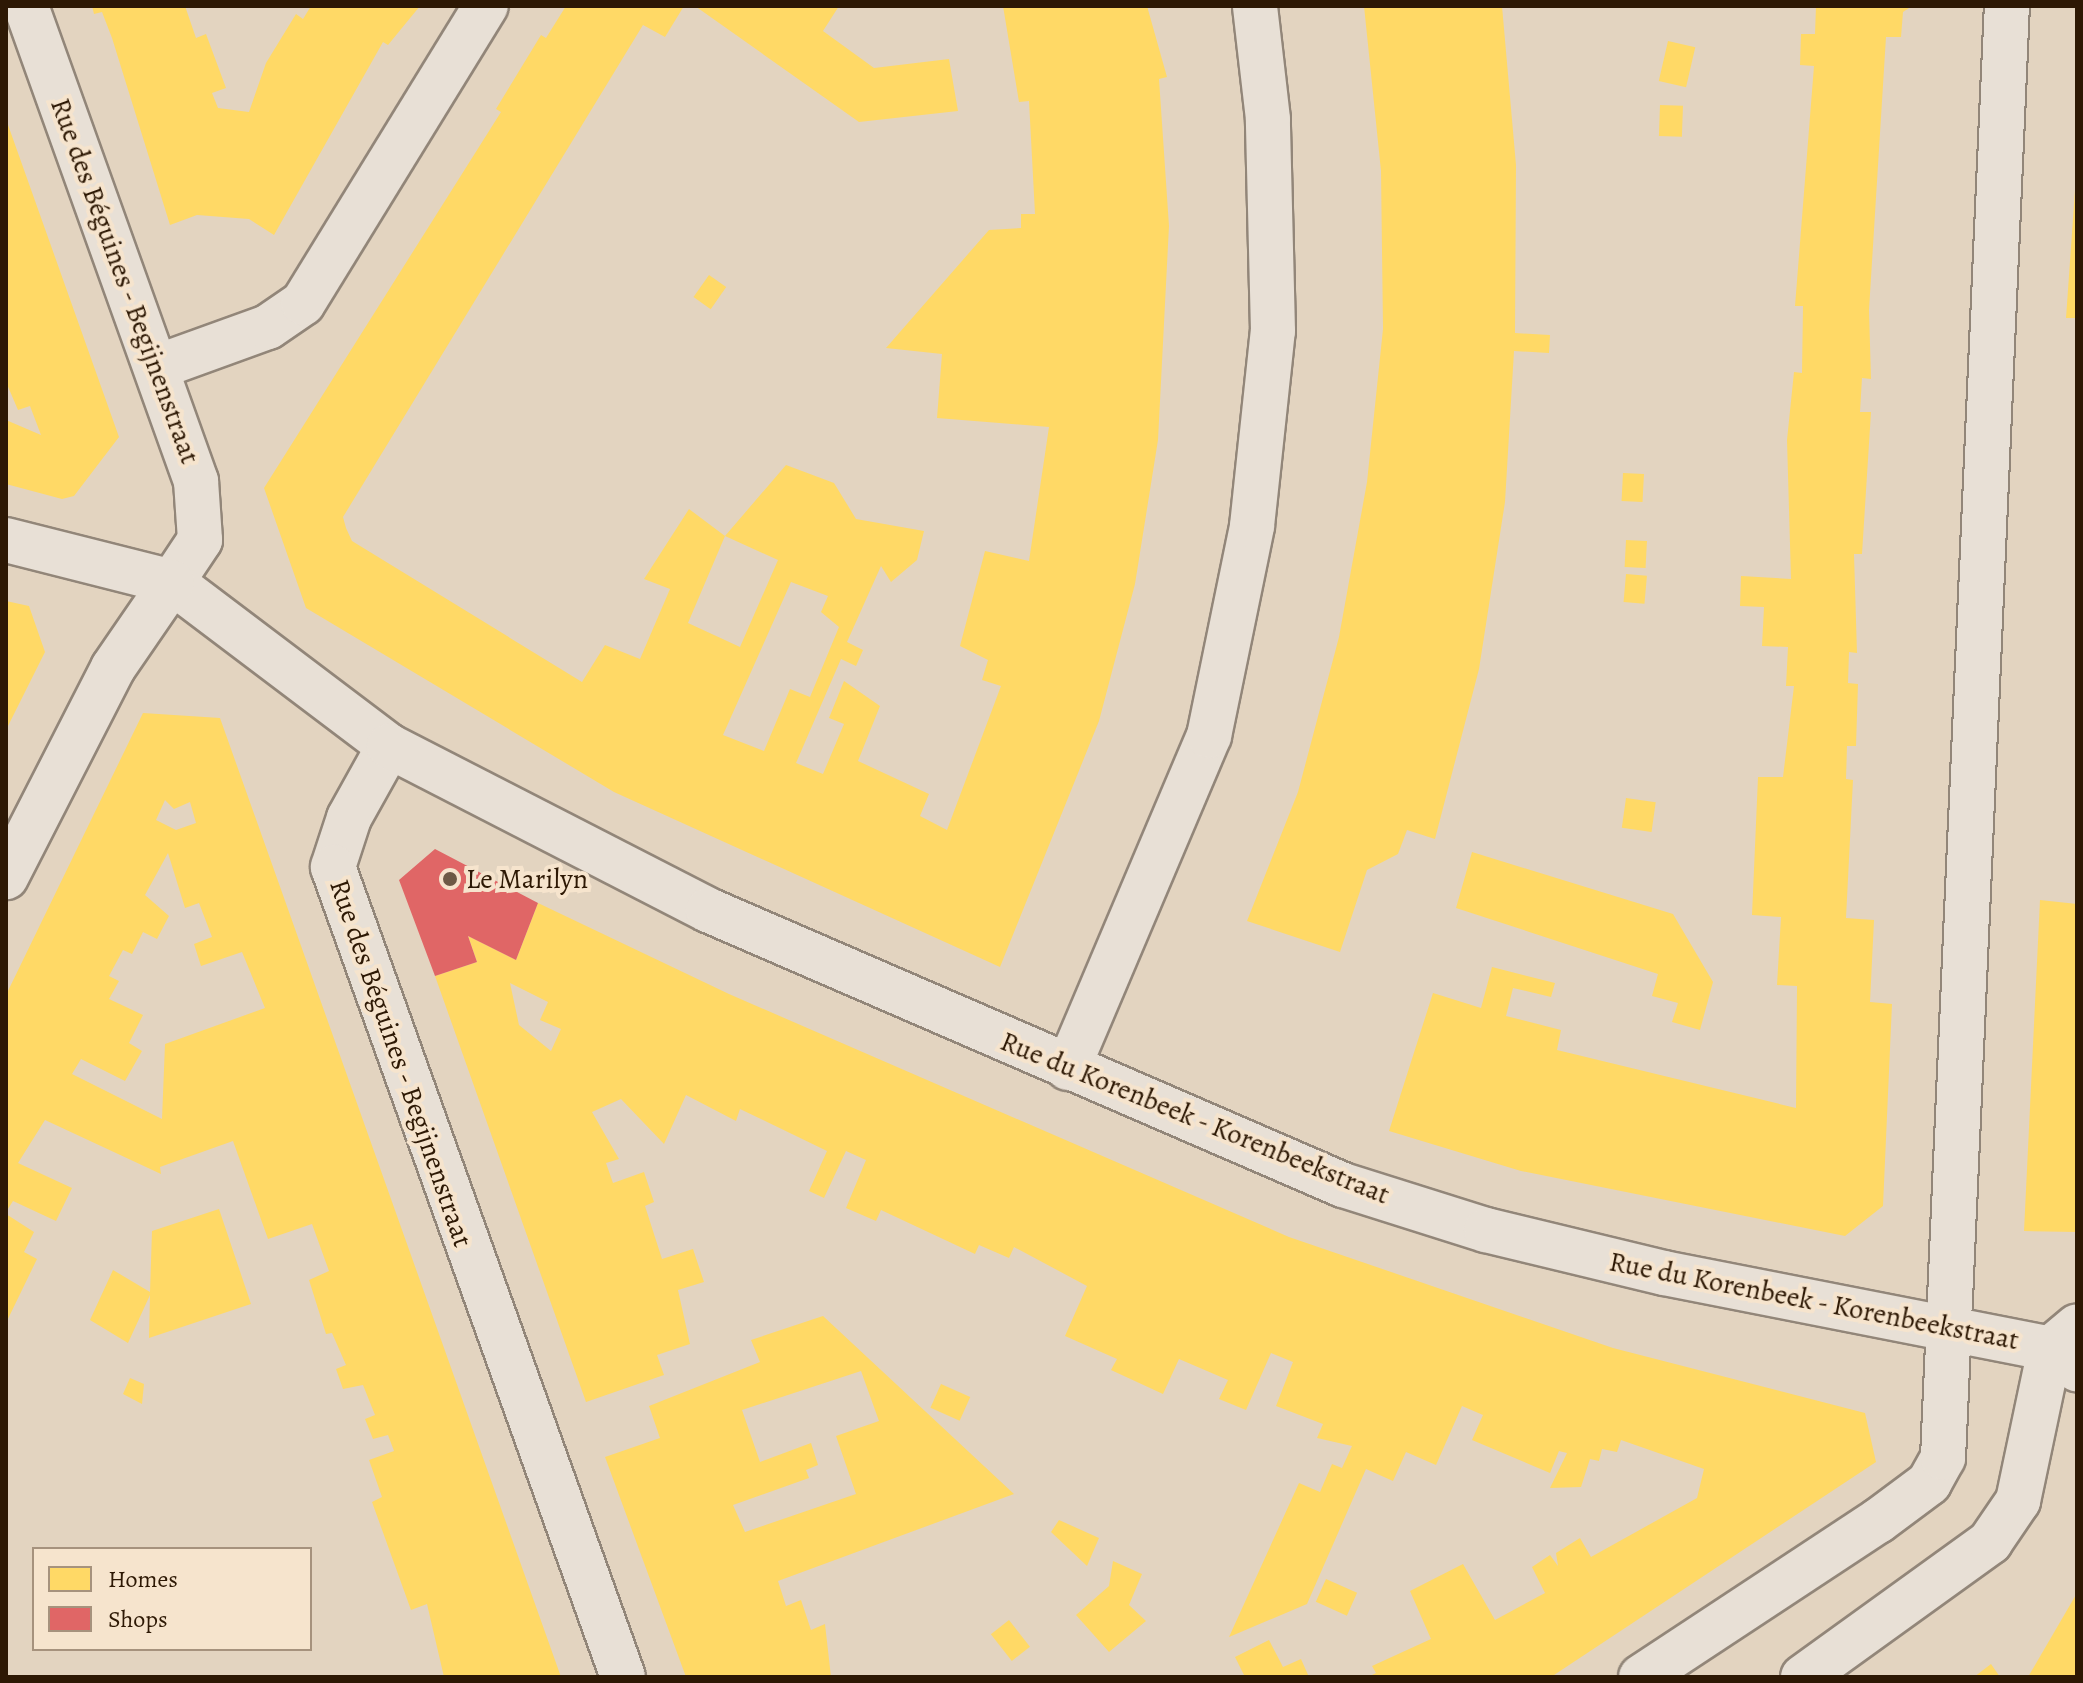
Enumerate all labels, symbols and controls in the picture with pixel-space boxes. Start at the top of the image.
street label: Rue des Béguines - Begijnenstraat [43,93,207,469]
place label: Le Marilyn [466,862,588,896]
marker: Le Marilyn [441,870,459,888]
street label: Rue des Béguines - Begijnenstraat [322,874,480,1252]
street label: Rue du Korenbeek - Korenbeekstraat [995,1024,1395,1212]
street label: Rue du Korenbeek - Korenbeekstraat [1606,1245,2022,1357]
legend [32,1547,312,1651]
text: Homes [108,1563,178,1595]
text: Shops [108,1603,168,1635]

